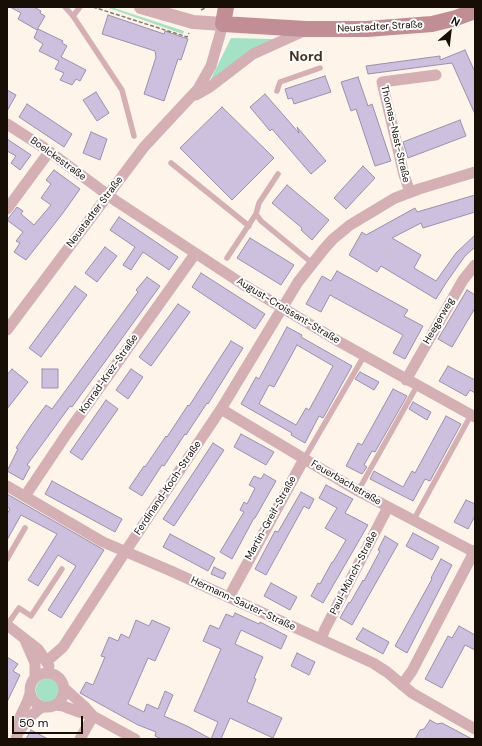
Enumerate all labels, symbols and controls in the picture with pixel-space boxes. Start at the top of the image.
north arrow [430,12,470,52]
text: N [449,13,462,29]
street label: Neustadter Straße [337,19,423,35]
district label: Nord [289,49,323,65]
street label: Thomas-Nast-Straße [378,84,412,184]
street label: Boelckestraße [28,135,88,183]
street label: Neustadter Straße [64,174,126,250]
street label: August-Croissant-Straße [234,275,342,347]
street label: Heegerweg [421,296,457,346]
street label: Konrad-Krez-Straße [77,332,141,416]
street label: Ferdinand-Koch-Straße [132,439,204,537]
street label: Feuerbachstraße [309,458,383,508]
street label: Martin-Greif-Straße [243,474,299,562]
street label: Paul-Münch-Straße [328,529,380,617]
street label: Hermann-Sauter-Straße [189,574,297,634]
scale bar [14,708,85,734]
text: 50 m [19,715,48,731]

